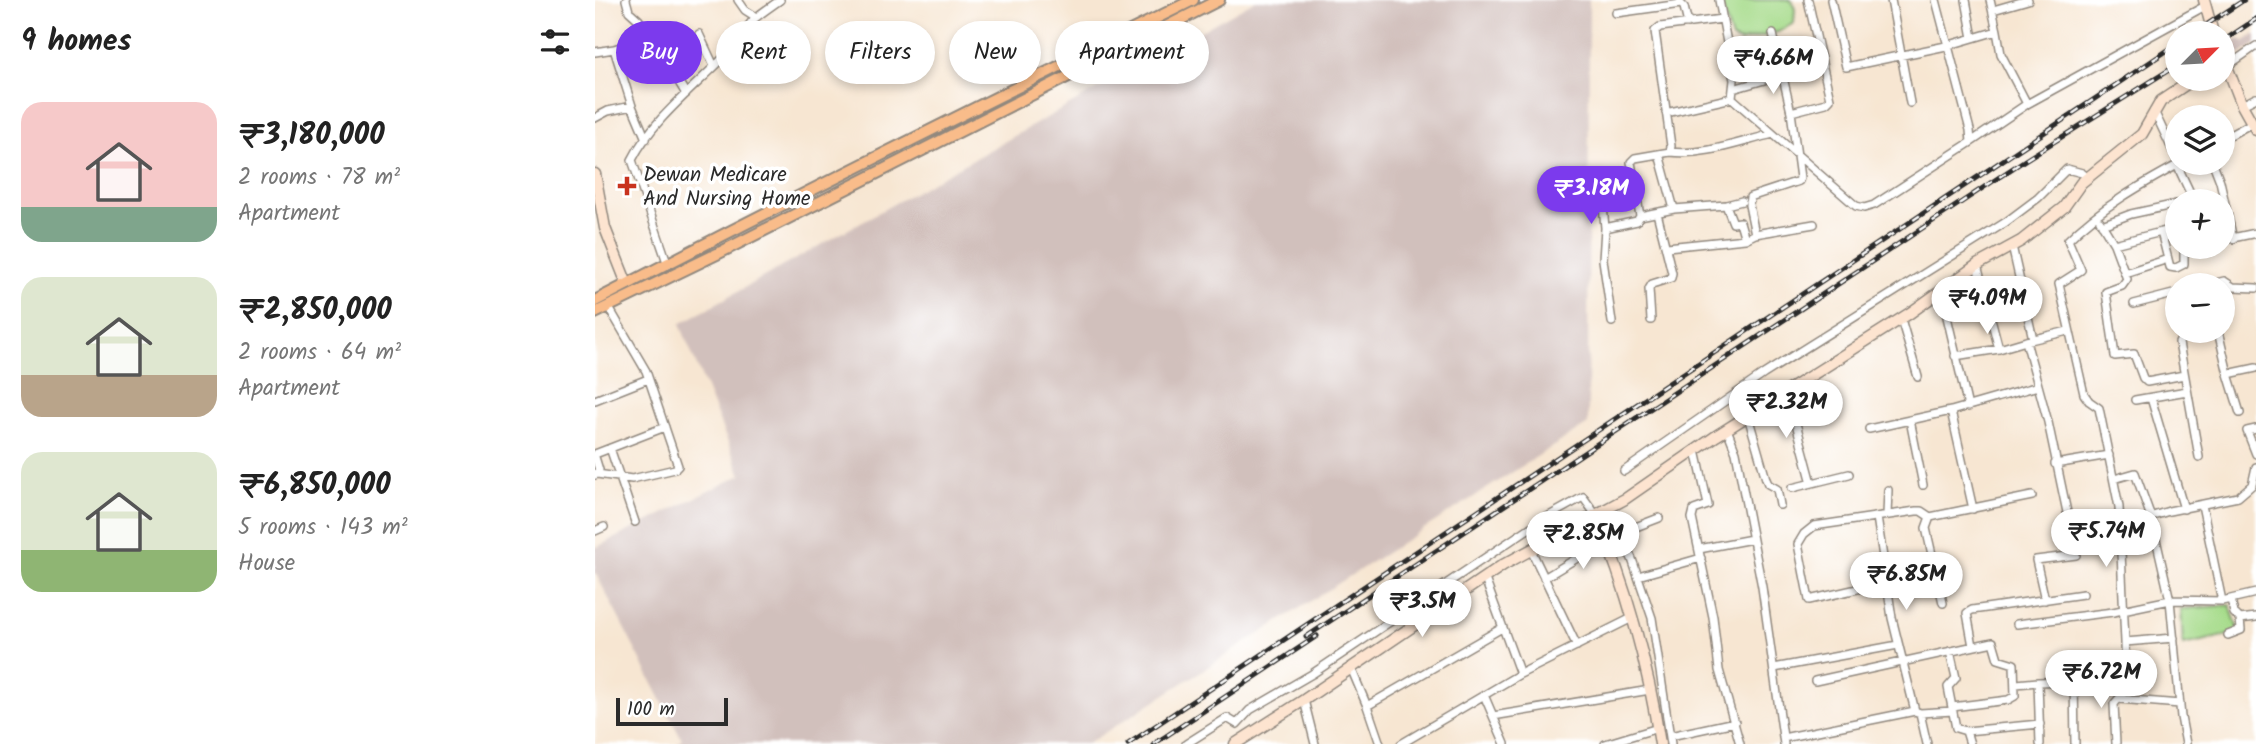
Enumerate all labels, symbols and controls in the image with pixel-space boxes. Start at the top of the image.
text: 9 homes [21,18,132,66]
chip: Buy [616,21,702,84]
chip: Rent [716,21,811,84]
chip: Filters [825,21,935,84]
chip: New [949,21,1041,84]
chip: Apartment [1055,21,1209,84]
north arrow [2165,21,2235,91]
map controls [2165,21,2235,343]
icon: filters [536,23,574,61]
pin: ₹4.66M [1716,36,1830,96]
text: ₹4.66M [1733,41,1813,77]
button: layers [2165,105,2235,175]
text: ₹3,180,000 [238,112,385,160]
icon: home [77,130,161,214]
place label: Dewan Medicare And Nursing Home [643,159,811,216]
text: 2 rooms · 78 m² [238,160,400,196]
pin: ₹3.18M [1534,166,1648,226]
text: ₹3.18M [1553,171,1629,207]
marker: Dewan Medicare And Nursing Home [617,176,637,196]
button: + [2165,189,2235,259]
text: Apartment [238,196,340,232]
button: − [2165,273,2235,343]
pin: ₹4.09M [1930,276,2044,336]
text: ₹4.09M [1948,281,2026,317]
text: ₹2,850,000 [238,287,392,335]
icon: home [77,305,161,389]
text: 2 rooms · 64 m² [238,335,401,371]
text: Apartment [238,371,340,407]
pin: ₹2.32M [1729,380,1843,440]
text: ₹2.32M [1745,385,1827,421]
text: ₹6,850,000 [238,462,391,510]
icon: home [77,480,161,564]
text: 5 rooms · 143 m² [238,510,408,546]
pin: ₹5.74M [2049,510,2163,569]
pin: ₹2.85M [1526,512,1640,571]
text: ₹5.74M [2067,514,2145,550]
text: ₹2.85M [1542,516,1624,552]
text: House [238,546,295,582]
pin: ₹6.85M [1849,552,1963,612]
text: ₹6.85M [1866,557,1946,593]
pin: ₹3.5M [1373,580,1471,639]
text: ₹3.5M [1388,584,1456,620]
pin: ₹6.72M [2044,650,2158,710]
text: ₹6.72M [2061,655,2141,691]
scale bar [616,695,728,727]
text: 100 m [627,695,675,725]

